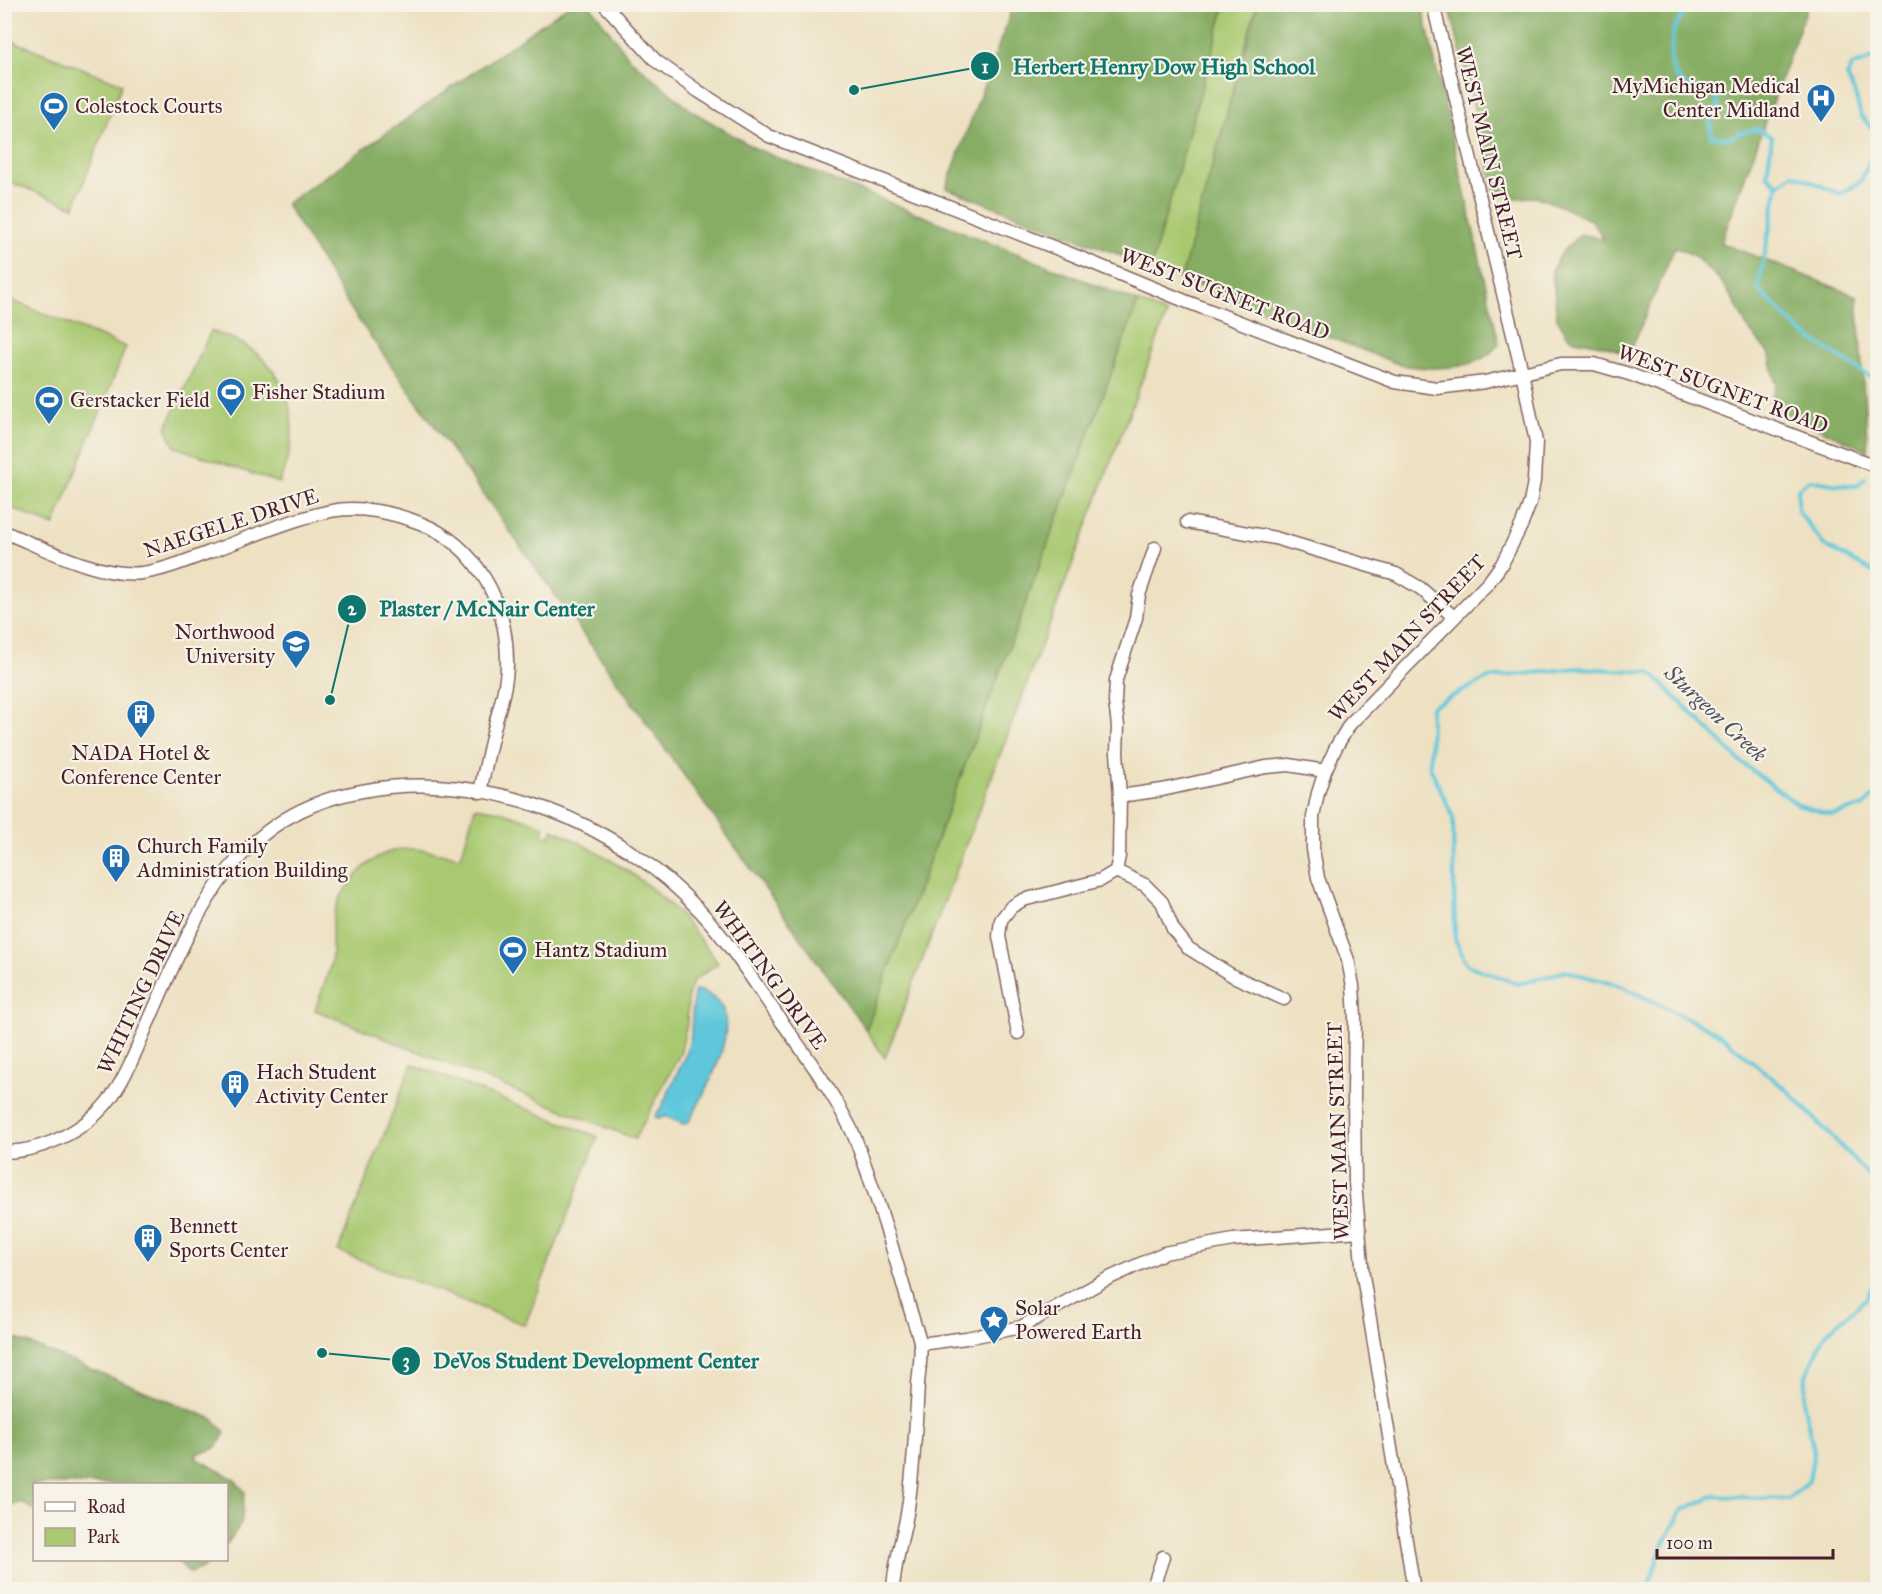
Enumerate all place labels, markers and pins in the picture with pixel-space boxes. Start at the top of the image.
callout: Herbert Henry Dow High School [970,46,1327,86]
place label: MyMichigan Medical Center Midland [1611,73,1800,123]
hospital icon: MyMichigan Medical Center Midland [1805,82,1837,124]
sports icon: Colestock Courts [38,90,70,132]
place label: Colestock Courts [75,93,223,119]
sports icon: Fisher Stadium [215,376,247,418]
place label: Fisher Stadium [252,379,386,405]
sports icon: Gerstacker Field [33,384,65,426]
place label: Gerstacker Field [70,387,210,413]
callout: Plaster / McNair Center [337,589,607,629]
place label: Northwood University [174,619,276,669]
school or university icon: Northwood University [280,628,312,670]
building icon: NADA Hotel & Conference Center [125,698,157,740]
place label: NADA Hotel & Conference Center [61,740,221,790]
place label: Church Family Administration Building [136,833,348,883]
building icon: Church Family Administration Building [100,842,132,884]
sports icon: Hantz Stadium [497,934,529,976]
place label: Hantz Stadium [534,937,668,963]
place label: Hach Student Activity Center [255,1059,388,1109]
building icon: Hach Student Activity Center [219,1068,251,1110]
place label: Bennett Sports Center [169,1213,288,1263]
building icon: Bennett Sports Center [132,1222,164,1264]
place label: Solar Powered Earth [1015,1295,1142,1345]
place icon: Solar Powered Earth [978,1304,1010,1346]
callout: DeVos Student Development Center [391,1341,771,1381]

